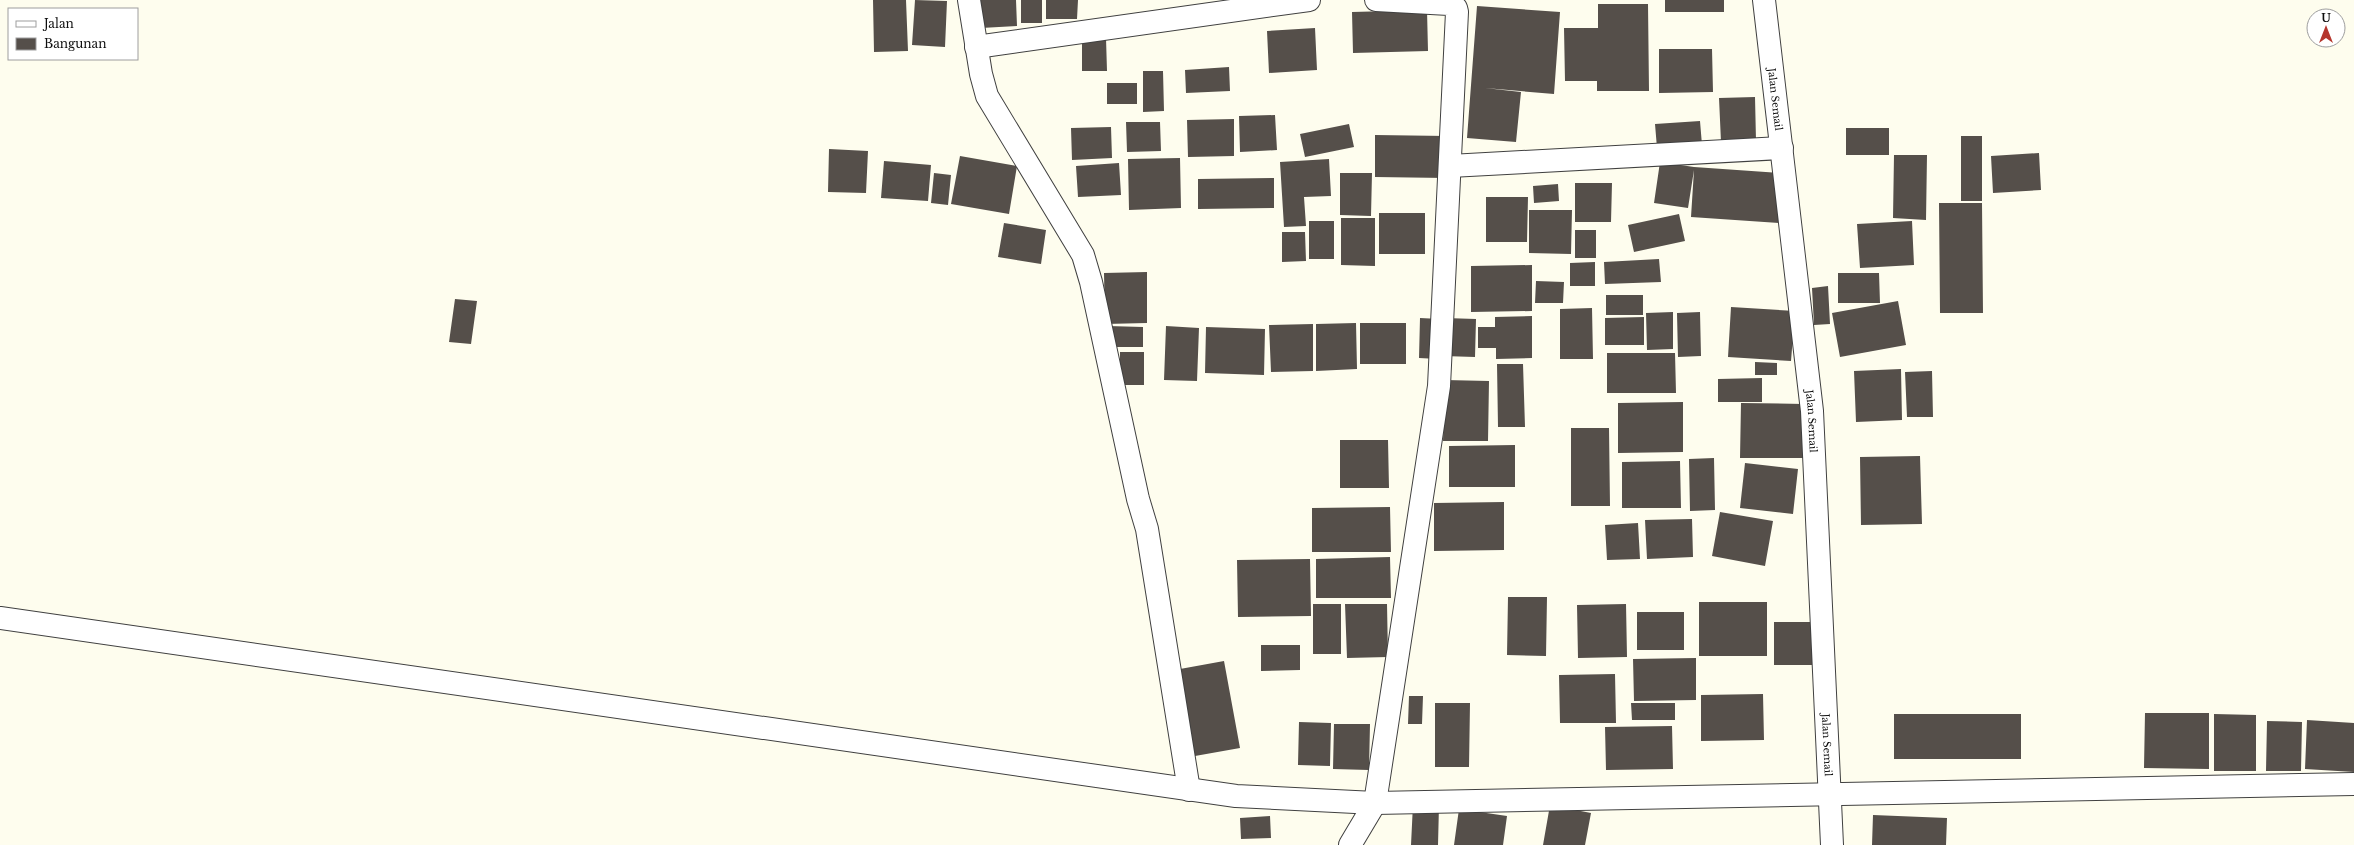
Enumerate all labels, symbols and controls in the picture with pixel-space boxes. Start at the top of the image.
legend [8,8,138,60]
north arrow [2306,8,2346,48]
text: U [2321,11,2331,25]
text: Jalan [42,16,74,31]
text: Bangunan [44,36,107,51]
street label: Jalan Semail [1765,65,1786,131]
street label: Jalan Semail [1803,387,1820,453]
street label: Jalan Semail [1819,711,1835,777]

